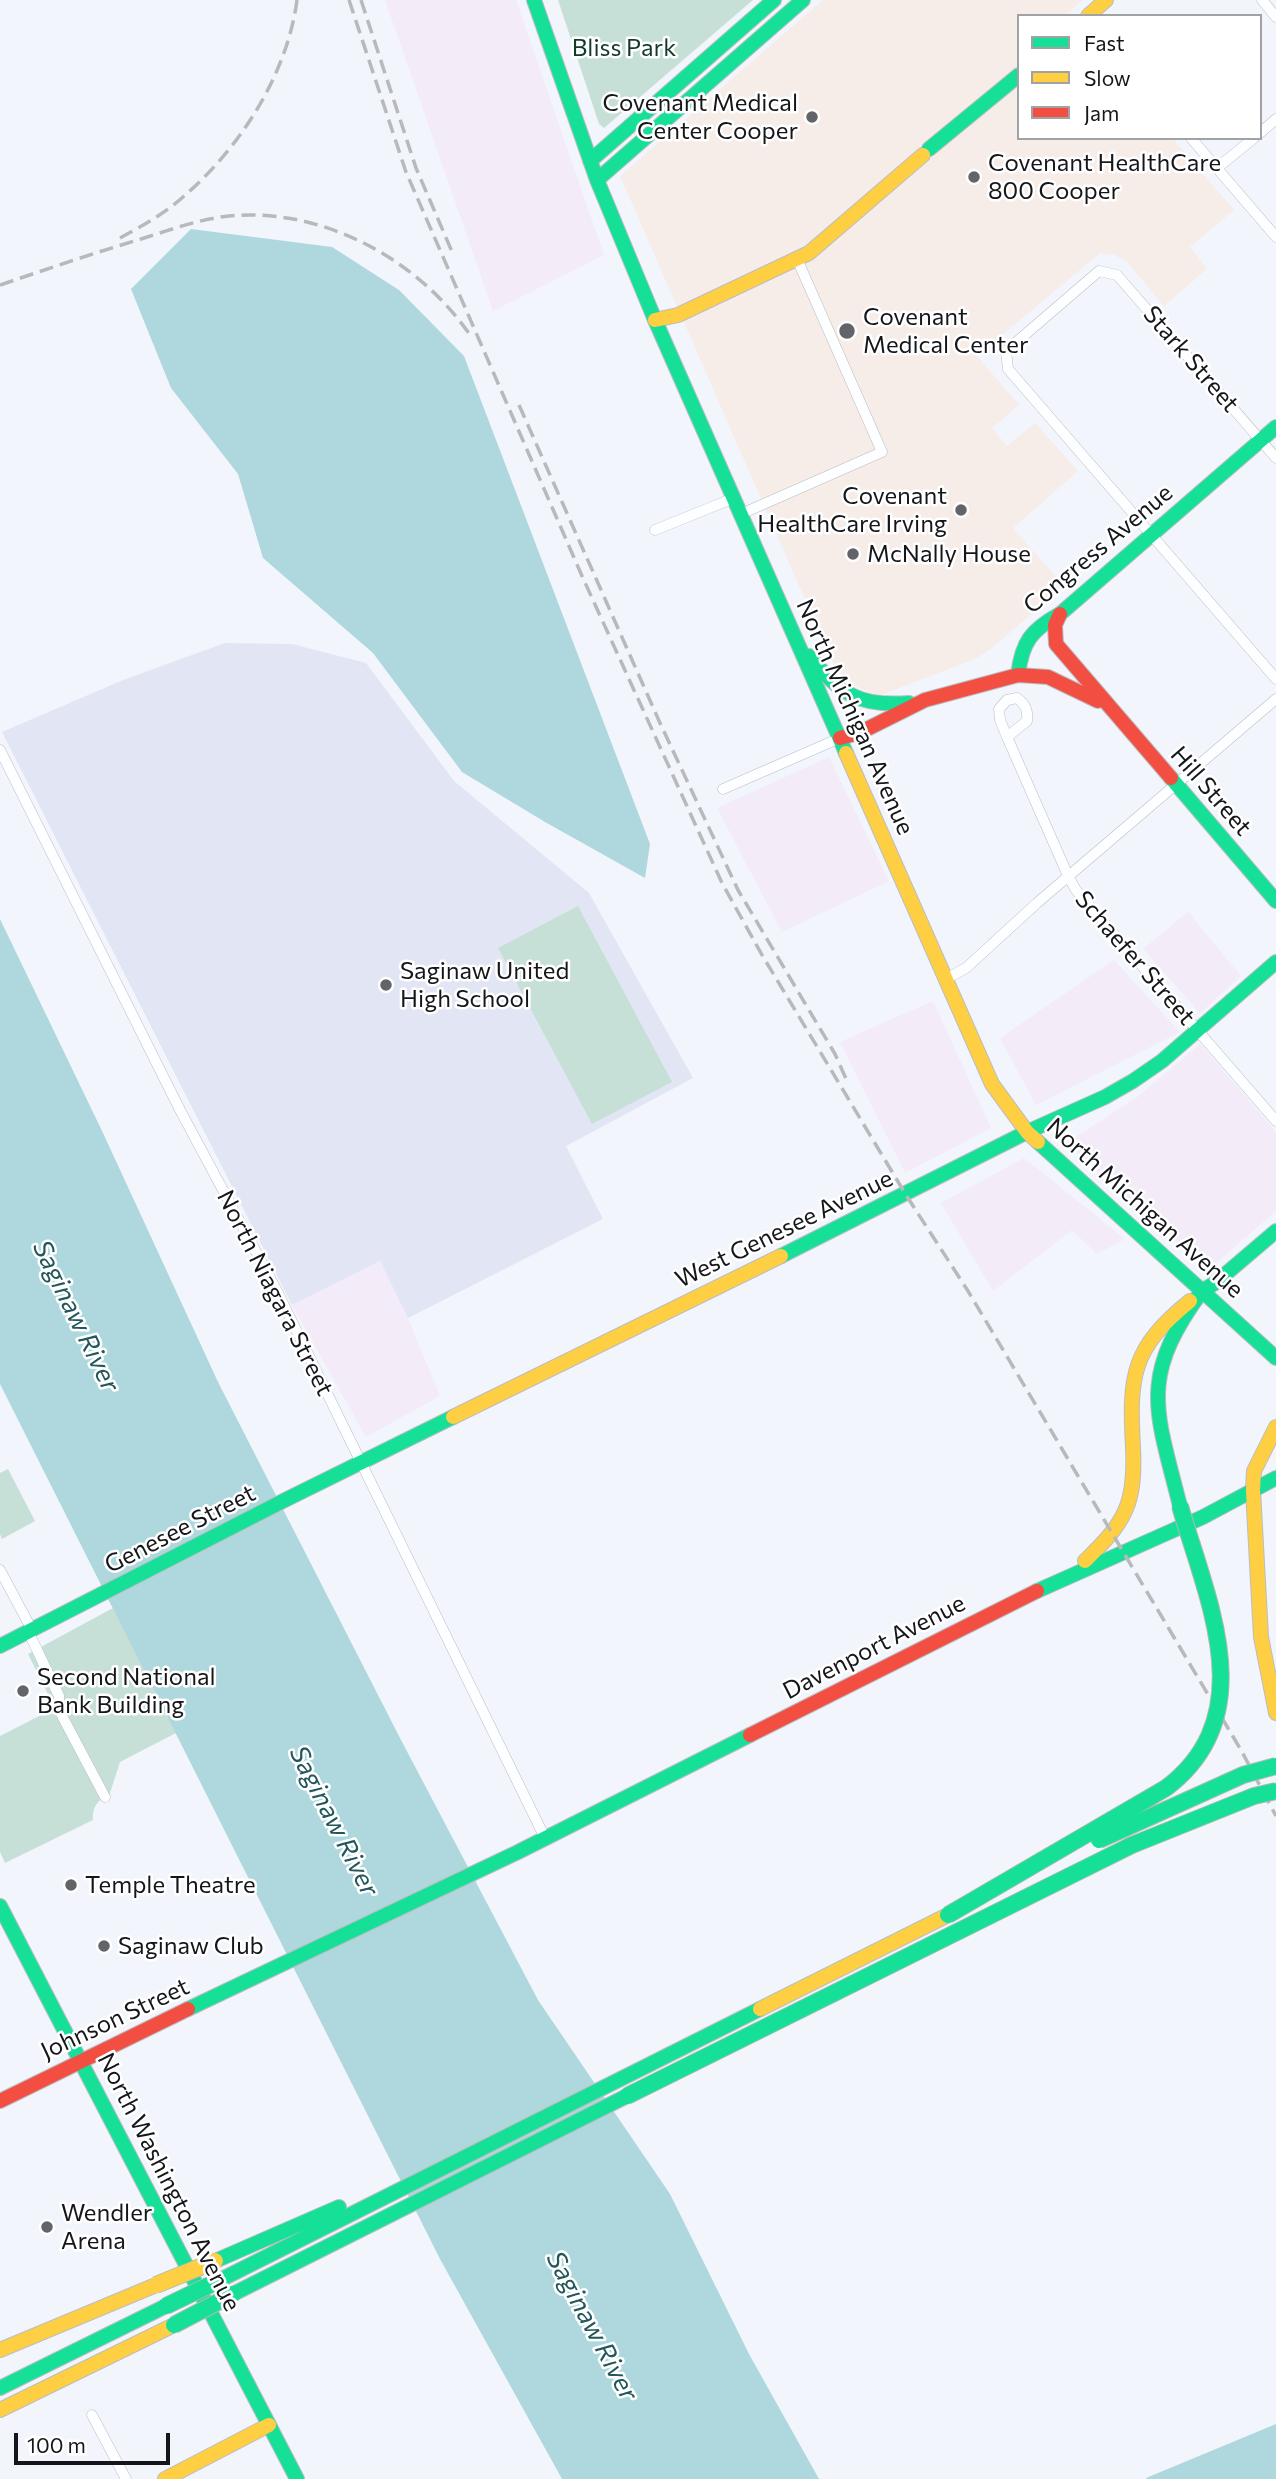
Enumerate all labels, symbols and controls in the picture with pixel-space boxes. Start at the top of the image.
legend [1017,14,1262,140]
text: Fast [1084,30,1125,55]
park label: Bliss Park [572,34,676,62]
text: Slow [1084,65,1131,90]
place label: Covenant Medical Center Cooper [602,89,798,145]
text: Jam [1084,100,1119,125]
marker: Covenant Medical Center Cooper [804,109,820,125]
place label: Covenant HealthCare 800 Cooper [988,149,1221,205]
marker: Covenant HealthCare 800 Cooper [966,169,982,185]
street label: Stark Street [1137,300,1245,418]
place label: Covenant Medical Center [863,303,1028,359]
marker: Covenant Medical Center [837,321,857,341]
street label: Congress Avenue [1018,478,1178,620]
place label: Covenant HealthCare Irving [757,482,947,538]
marker: Covenant HealthCare Irving [953,502,969,518]
place label: McNally House [867,540,1031,568]
marker: McNally House [845,546,861,562]
street label: North Michigan Avenue [790,595,920,839]
street label: Hill Street [1164,741,1258,841]
street label: Schaefer Street [1069,885,1201,1031]
place label: Saginaw United High School [400,957,569,1013]
marker: Saginaw United High School [378,977,394,993]
street label: North Michigan Avenue [1041,1112,1249,1304]
street label: West Genesee Avenue [671,1164,897,1294]
street label: North Niagara Street [211,1185,339,1401]
water label: Saginaw River [26,1235,126,1397]
street label: Genesee Street [100,1479,260,1579]
street label: Davenport Avenue [778,1589,970,1705]
place label: Second National Bank Building [37,1663,216,1719]
marker: Second National Bank Building [15,1683,31,1699]
water label: Saginaw River [283,1741,385,1901]
place label: Temple Theatre [85,1871,256,1899]
marker: Temple Theatre [63,1877,79,1893]
place label: Saginaw Club [118,1932,264,1960]
marker: Saginaw Club [96,1938,112,1954]
street label: Johnson Street [36,1972,194,2066]
street label: North Washington Avenue [91,2048,247,2316]
place label: Wendler Arena [61,2199,152,2255]
marker: Wendler Arena [39,2219,55,2235]
water label: Saginaw River [540,2246,644,2406]
scale bar [18,2420,173,2464]
text: 100 m [27,2432,86,2457]

